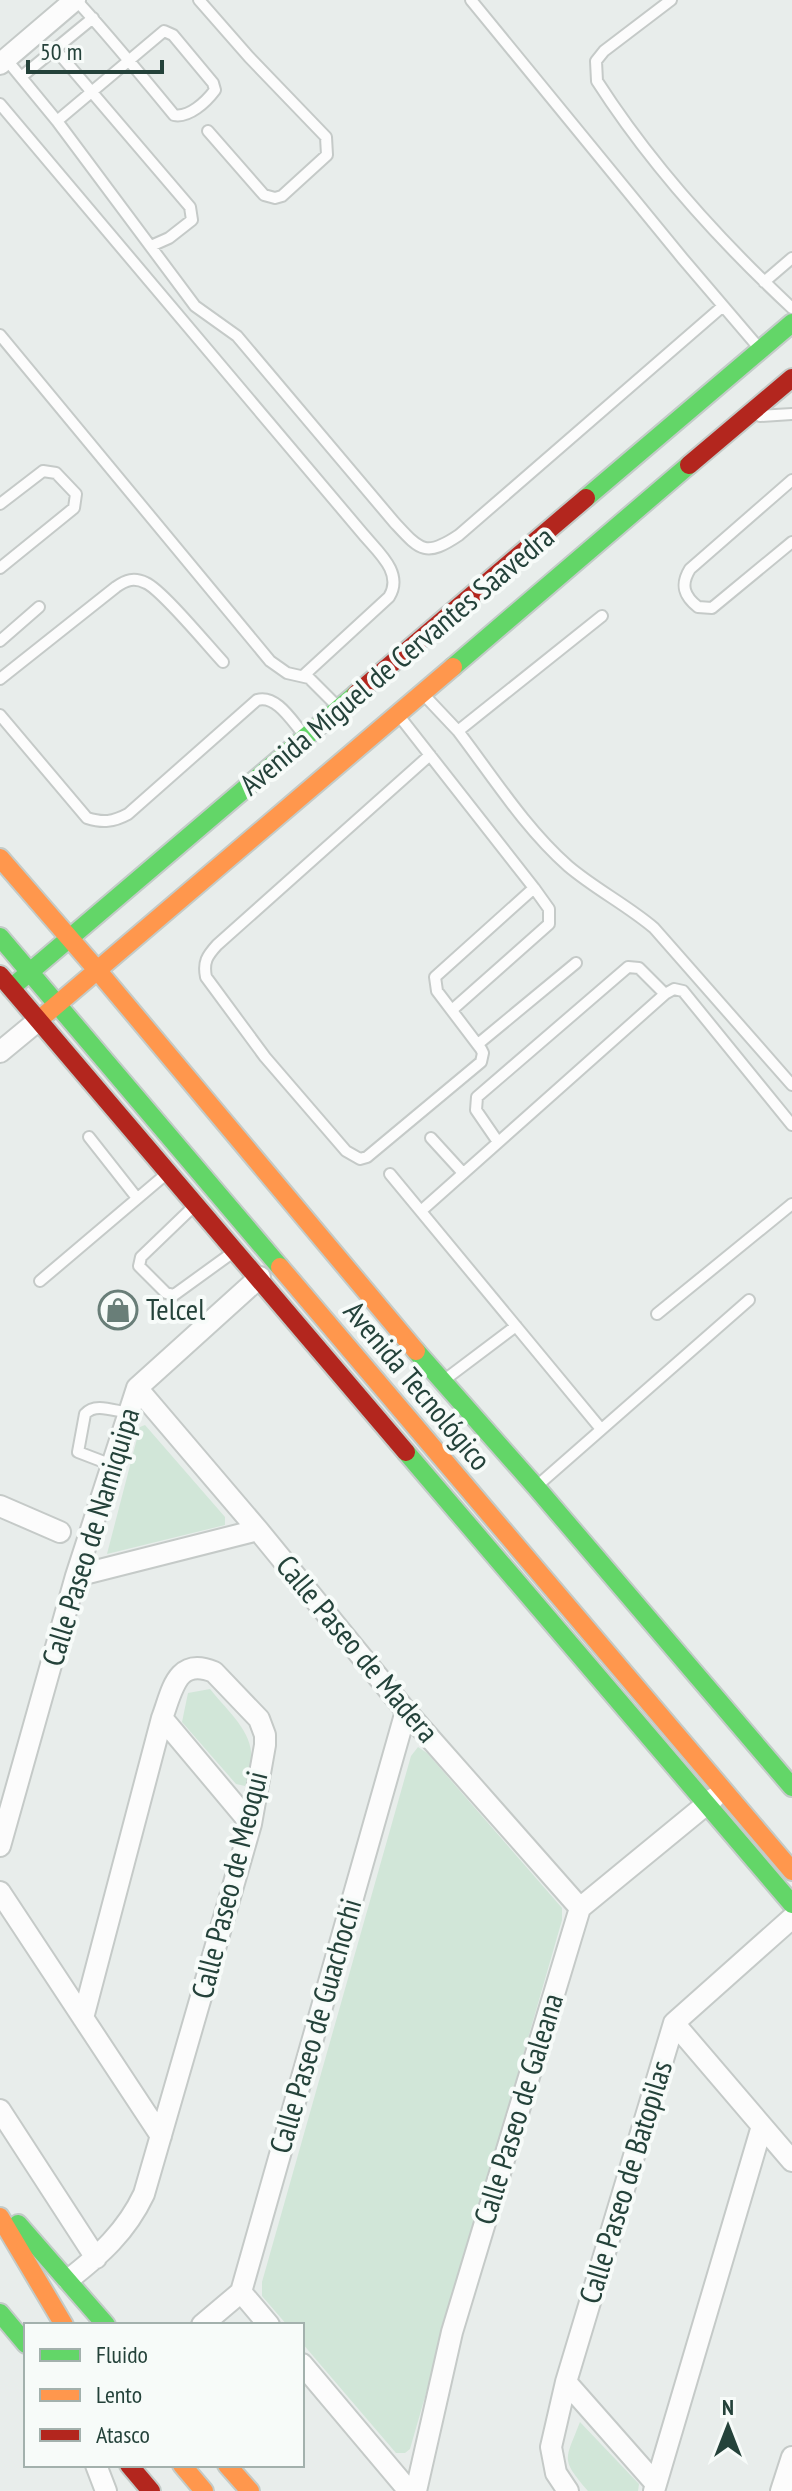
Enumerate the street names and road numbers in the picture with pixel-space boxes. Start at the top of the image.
street label: Avenida Miguel de Cervantes Saavedra [231,517,561,803]
street label: Avenida Tecnológico [336,1292,500,1478]
street label: Calle Paseo de Namiquipa [32,1403,147,1670]
street label: Calle Paseo de Madera [268,1546,448,1750]
street label: Calle Paseo de Meoqui [181,1767,276,2002]
street label: Calle Paseo de Guachochi [260,1894,370,2157]
street label: Calle Paseo de Galeana [464,1988,571,2229]
street label: Calle Paseo de Batopilas [569,2055,680,2308]

